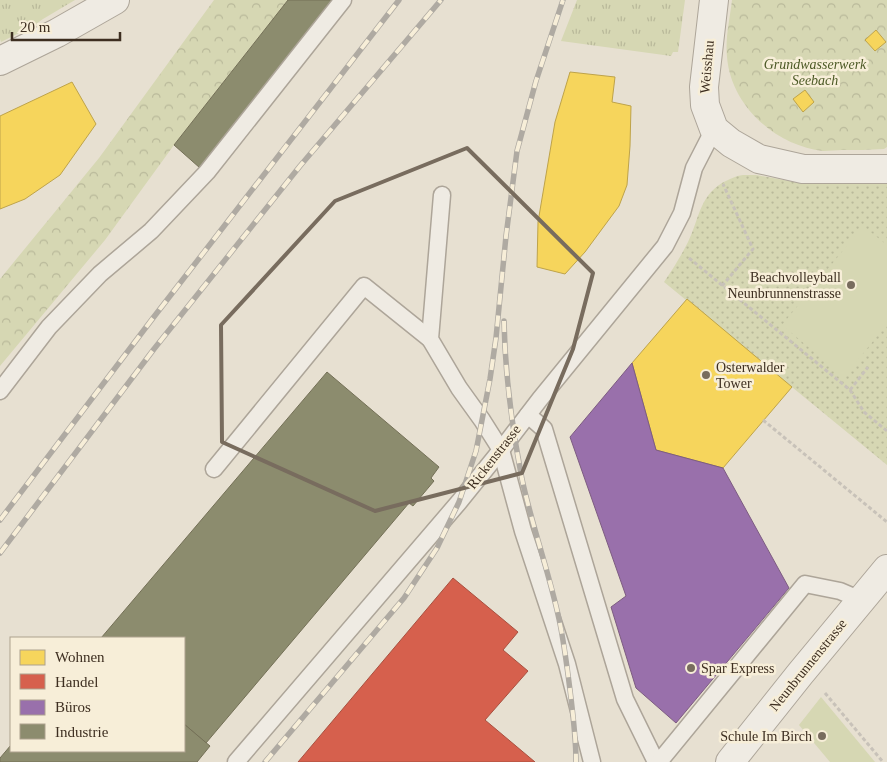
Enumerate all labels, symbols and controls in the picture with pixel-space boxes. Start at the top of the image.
scale bar [12,10,120,42]
text: 20 m [20,19,51,35]
street label: Weisshau [697,40,717,94]
park label: Grundwasserwerk Seebach [764,57,867,88]
place label: Beachvolleyball Neunbrunnenstrasse [727,270,841,301]
marker: Beachvolleyball Neunbrunnenstrasse [845,279,857,291]
place label: Osterwalder Tower [716,360,785,391]
marker: Osterwalder Tower [700,369,712,381]
street label: Rickenstrasse [464,422,524,492]
street label: Neunbrunnenstrasse [766,616,850,714]
legend [10,637,185,752]
text: Wohnen [55,649,105,665]
place label: Spar Express [701,661,775,676]
marker: Spar Express [685,662,697,674]
text: Handel [55,674,98,690]
text: Büros [55,699,91,715]
text: Industrie [55,724,109,740]
place label: Schule Im Birch [720,729,812,744]
marker: Schule Im Birch [816,730,828,742]

